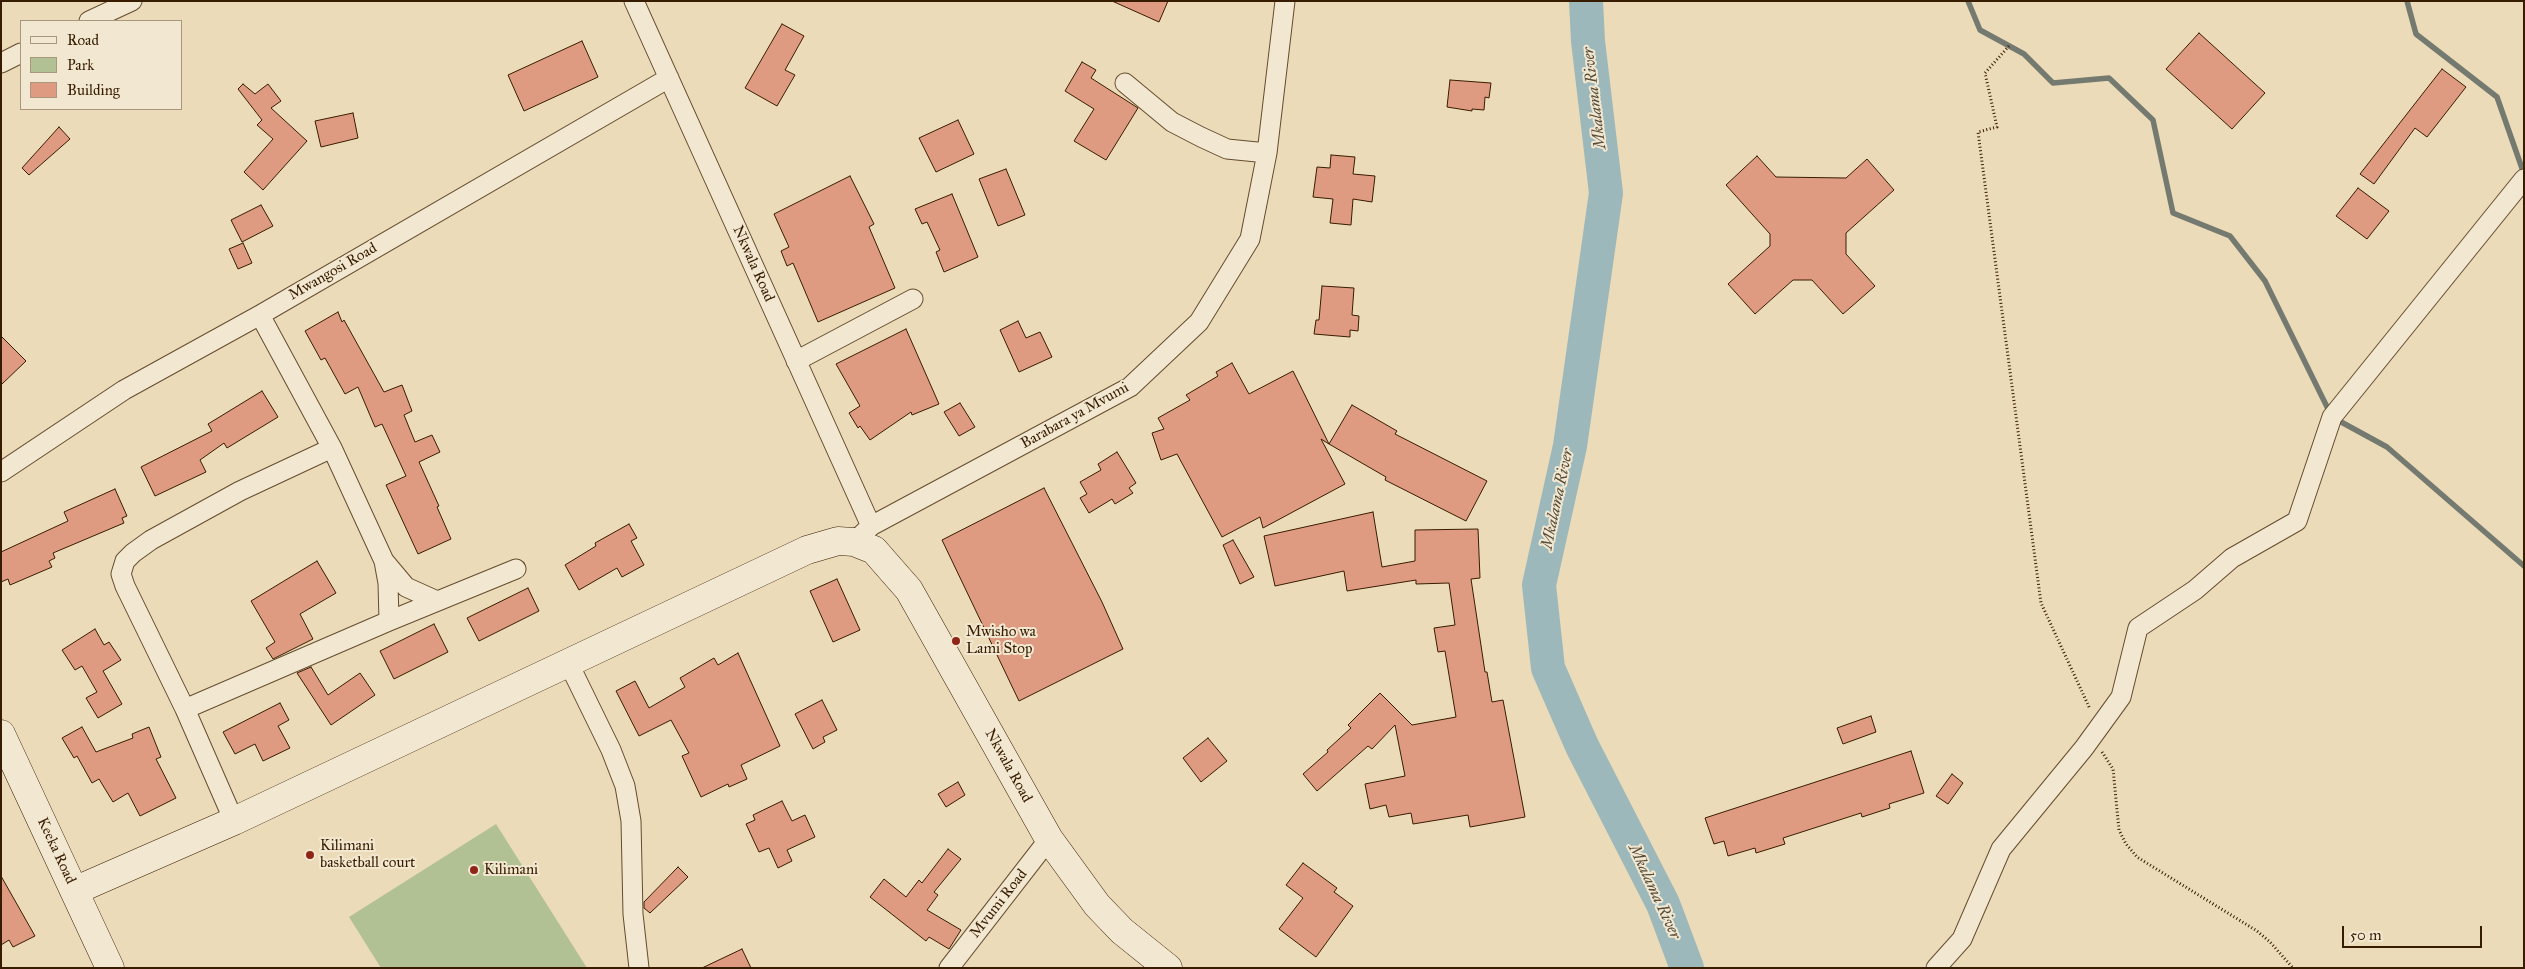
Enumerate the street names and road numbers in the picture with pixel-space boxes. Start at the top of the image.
street label: Nkwala Road [728,223,778,305]
street label: Mwangosi Road [286,239,380,305]
street label: Barabara ya Mvumi [1018,379,1132,453]
street label: Nkwala Road [980,726,1036,806]
street label: Keeka Road [33,815,79,887]
street label: Mvumi Road [967,866,1031,942]

